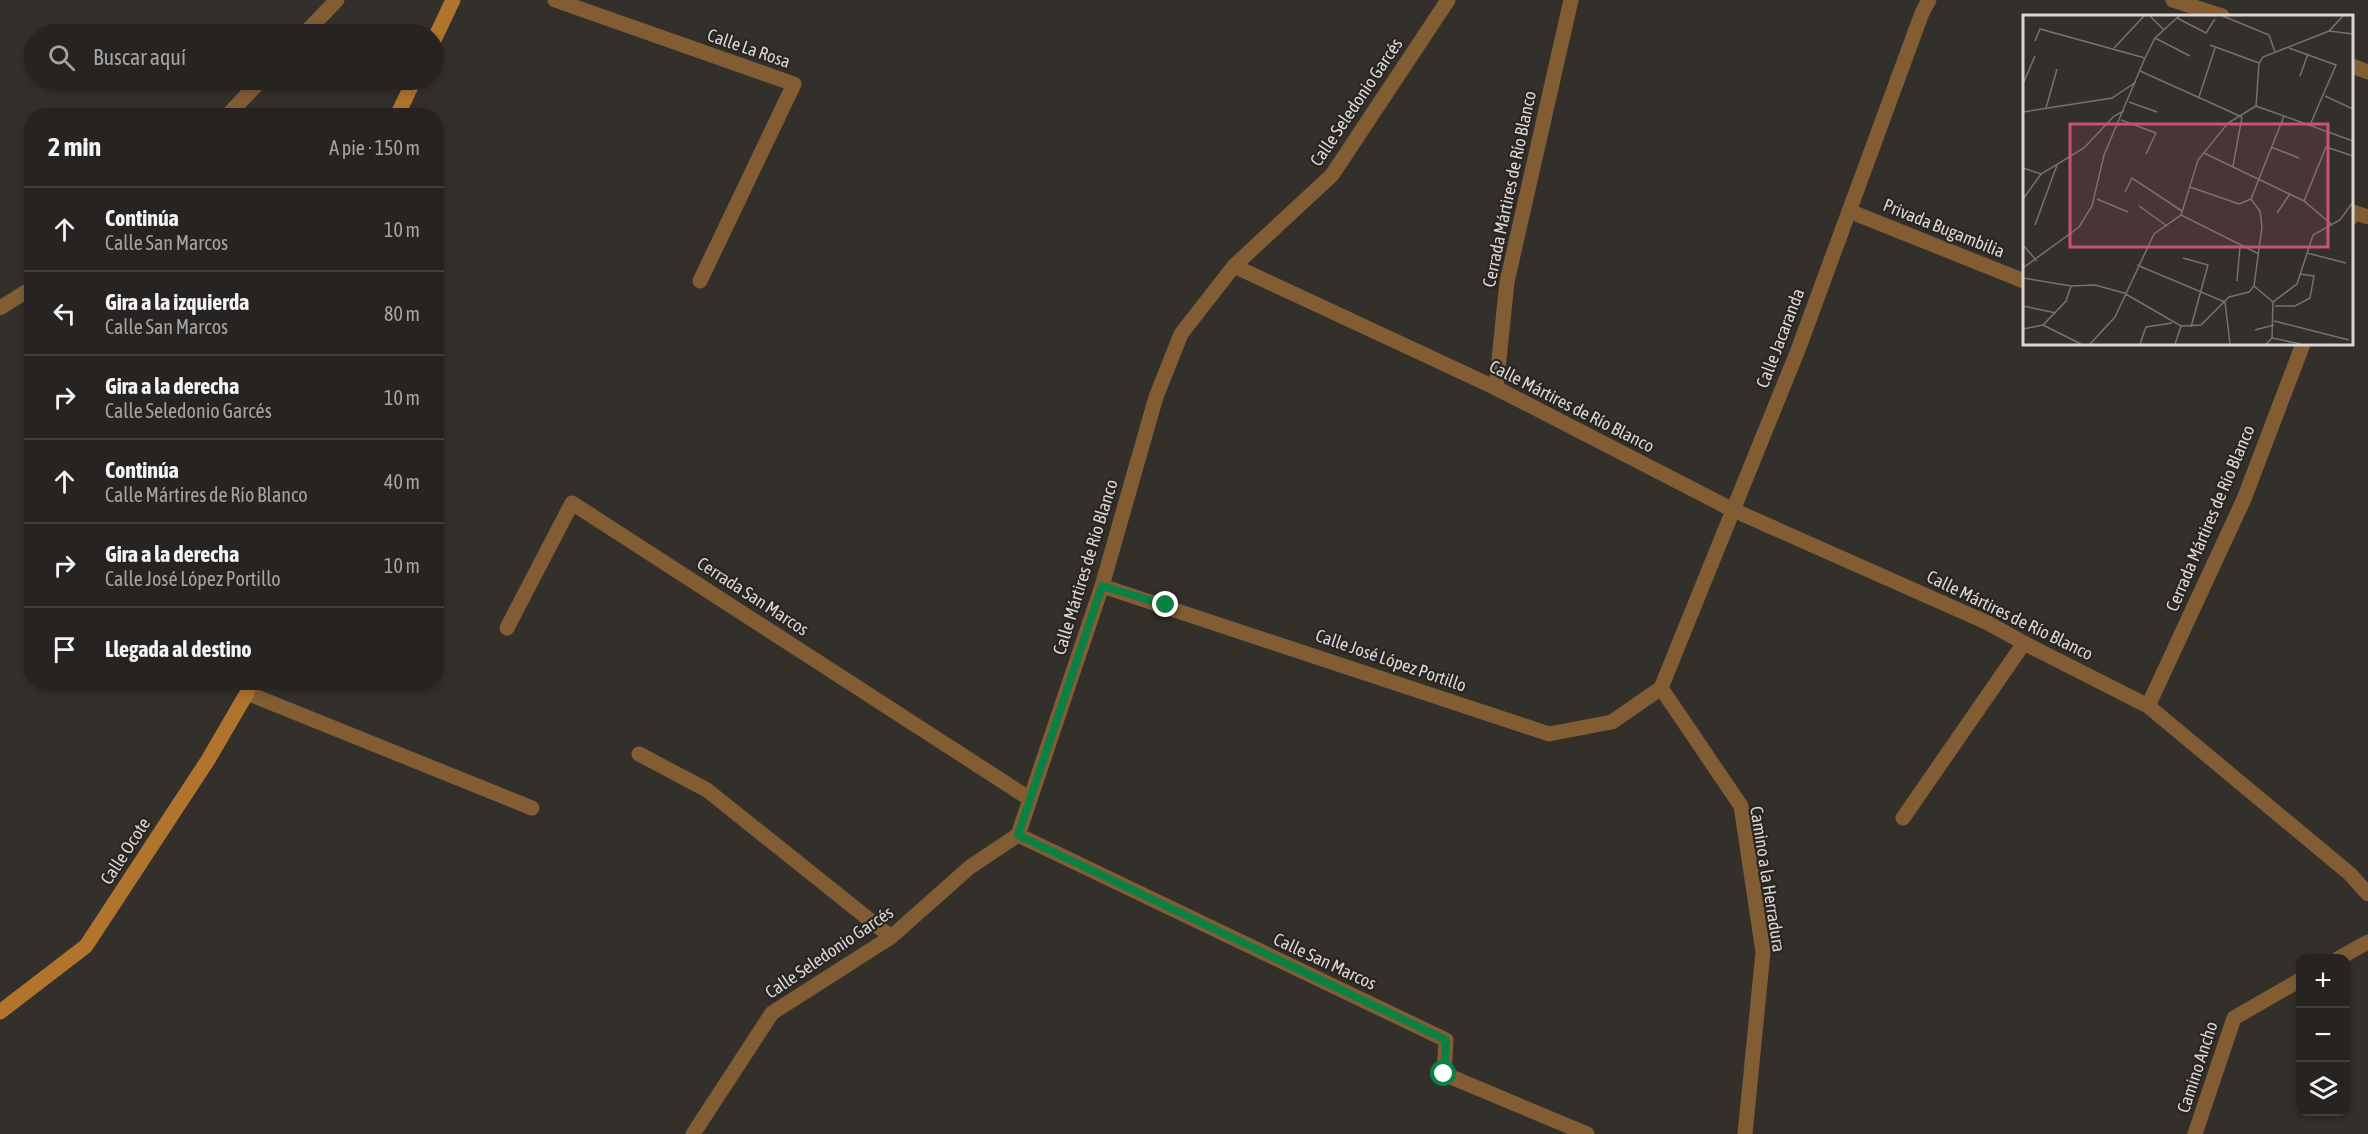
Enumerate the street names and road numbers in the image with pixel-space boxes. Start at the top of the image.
street label: Calle La Rosa [705,24,793,72]
street label: Calle Seledonio Garcés [1305,34,1407,170]
street label: Cerrada Mártires de Río Blanco [1478,89,1540,289]
street label: Privada Bugambilia [1880,194,2008,262]
street label: Calle Jacaranda [1751,285,1809,391]
street label: Calle Mártires de Río Blanco [1486,355,1658,457]
street label: Cerrada Mártires de Río Blanco [2161,422,2259,614]
street label: Calle Mártires de Río Blanco [1048,477,1122,657]
street label: Cerrada San Marcos [693,552,813,640]
street label: Calle Mártires de Río Blanco [1923,566,2097,664]
street label: Calle José López Portillo [1313,624,1469,696]
street label: Camino a la Herradura [1746,805,1790,953]
street label: Calle Ocote [96,814,154,888]
street label: Calle Seledonio Garcés [761,901,897,1003]
street label: Calle San Marcos [1270,928,1380,994]
street label: Camino Ancho [2172,1019,2222,1115]

